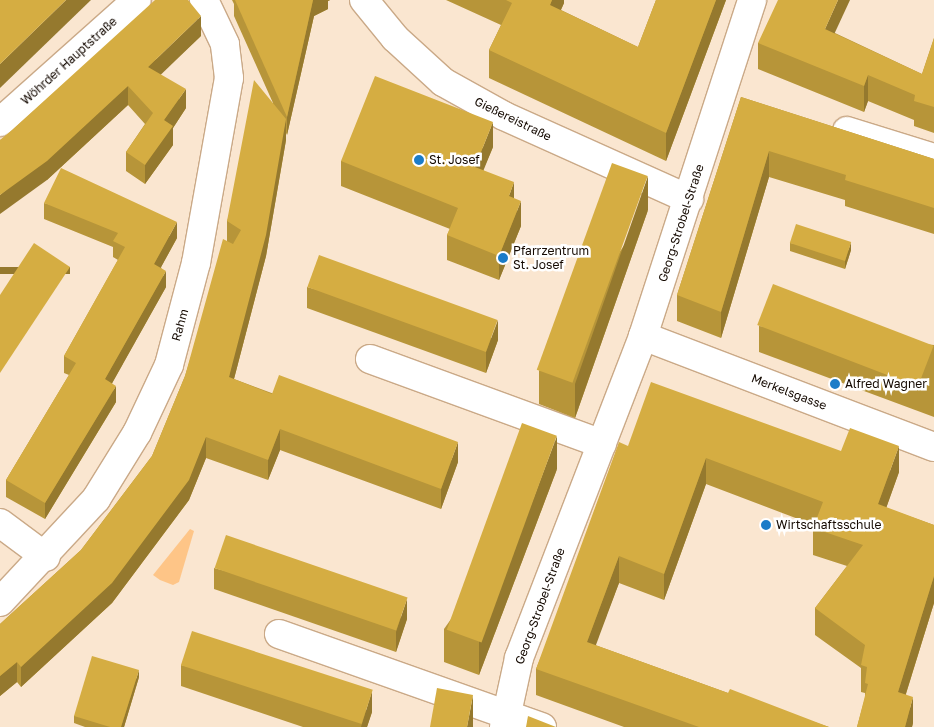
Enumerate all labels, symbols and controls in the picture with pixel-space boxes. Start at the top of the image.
street label: Wöhrder Hauptstraße [18,14,120,108]
street label: Gießereistraße [472,94,554,144]
place label: St. Josef [429,153,480,167]
marker: St. Josef [413,154,425,166]
street label: Georg-Strobel-Straße [655,162,707,284]
place label: Pfarrzentrum St. Josef [513,244,589,272]
marker: Pfarrzentrum St. Josef [497,252,509,264]
street label: Rahm [169,307,191,343]
street label: Merkelsgasse [749,371,829,413]
place label: Alfred Wagner [845,377,927,391]
marker: Alfred Wagner [829,378,841,390]
place label: Wirtschaftsschule [776,518,881,532]
marker: Wirtschaftsschule [760,519,772,531]
street label: Georg-Strobel-Straße [512,546,568,666]

